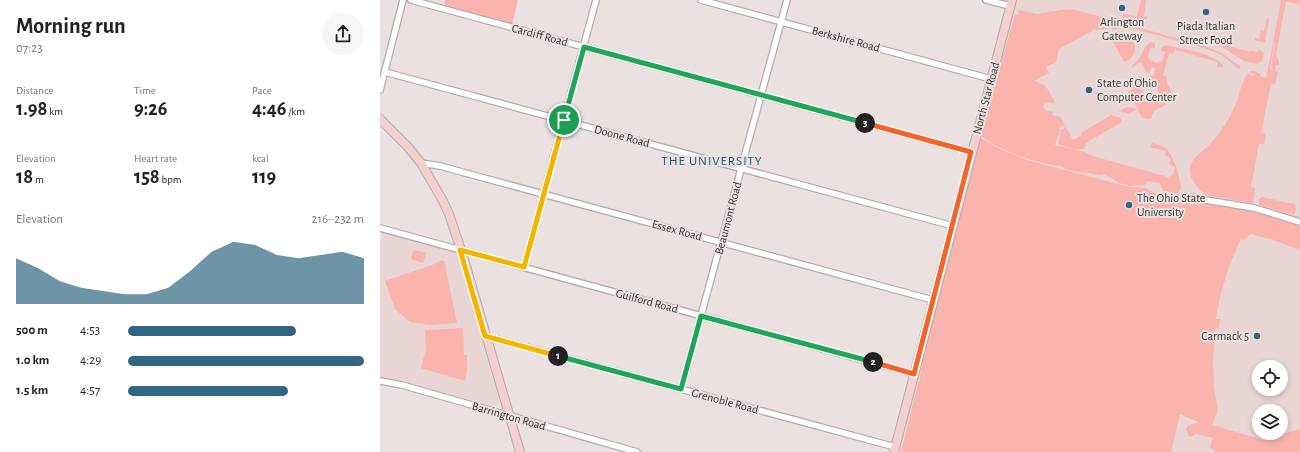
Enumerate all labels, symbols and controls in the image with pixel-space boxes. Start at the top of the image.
marker: Arlington Gateway [1117,3,1127,13]
marker: Piada Italian Street Food [1201,7,1211,17]
button: share [322,13,364,55]
text: Morning run [16,15,126,37]
place label: Arlington Gateway [1100,16,1144,43]
place label: Piada Italian Street Food [1177,20,1235,46]
street label: Cardiff Road [511,22,569,48]
street label: Berkshire Road [811,24,881,54]
text: 07:23 [16,42,43,55]
street label: North Star Road [971,61,1001,135]
place label: State of Ohio Computer Center [1097,77,1177,103]
text: Distance [16,85,53,96]
text: Time [134,85,156,96]
text: Pace [252,85,272,96]
marker: State of Ohio Computer Center [1084,85,1094,95]
text: 1.98 [16,99,47,119]
text: 9:26 [134,99,167,119]
text: 4:46 [252,99,286,119]
pin [547,103,581,137]
text: km [47,106,63,117]
text: /km [286,106,305,117]
icon: arrive [553,109,575,131]
pin: 3 [855,113,875,133]
text: 3 [863,117,867,128]
street label: Doone Road [593,123,651,149]
text: Elevation [16,153,56,164]
text: Heart rate [134,153,177,164]
text: kcal [252,153,269,164]
district label: THE UNIVERSITY [661,155,763,168]
text: 18 [16,167,33,187]
text: 158 [134,167,160,187]
text: 119 [252,167,276,187]
text: m [33,174,44,185]
text: bpm [160,174,181,185]
street label: Beaumont Road [713,180,743,256]
place label: The Ohio State University [1137,192,1205,219]
marker: The Ohio State University [1124,200,1134,210]
text: Elevation [16,213,63,226]
text: 216–232 m [312,213,364,226]
street label: Essex Road [651,218,703,242]
street label: Guilford Road [614,287,680,315]
text: 500 m [16,324,48,337]
text: 4:53 [80,324,100,337]
place label: Carmack 5 [1201,330,1249,342]
marker: Carmack 5 [1252,331,1262,341]
pin: 1 [548,346,568,366]
text: 1 [556,350,560,361]
pin: 2 [863,352,883,372]
text: 1.0 km [16,354,49,367]
text: 4:29 [80,354,101,367]
text: 2 [870,356,876,367]
map controls [1252,360,1288,440]
button: locate [1252,360,1288,396]
text: 1.5 km [16,384,48,397]
text: 4:57 [80,384,100,397]
street label: Grenoble Road [690,386,760,416]
street label: Barrington Road [471,400,547,432]
button: layers [1252,404,1288,440]

